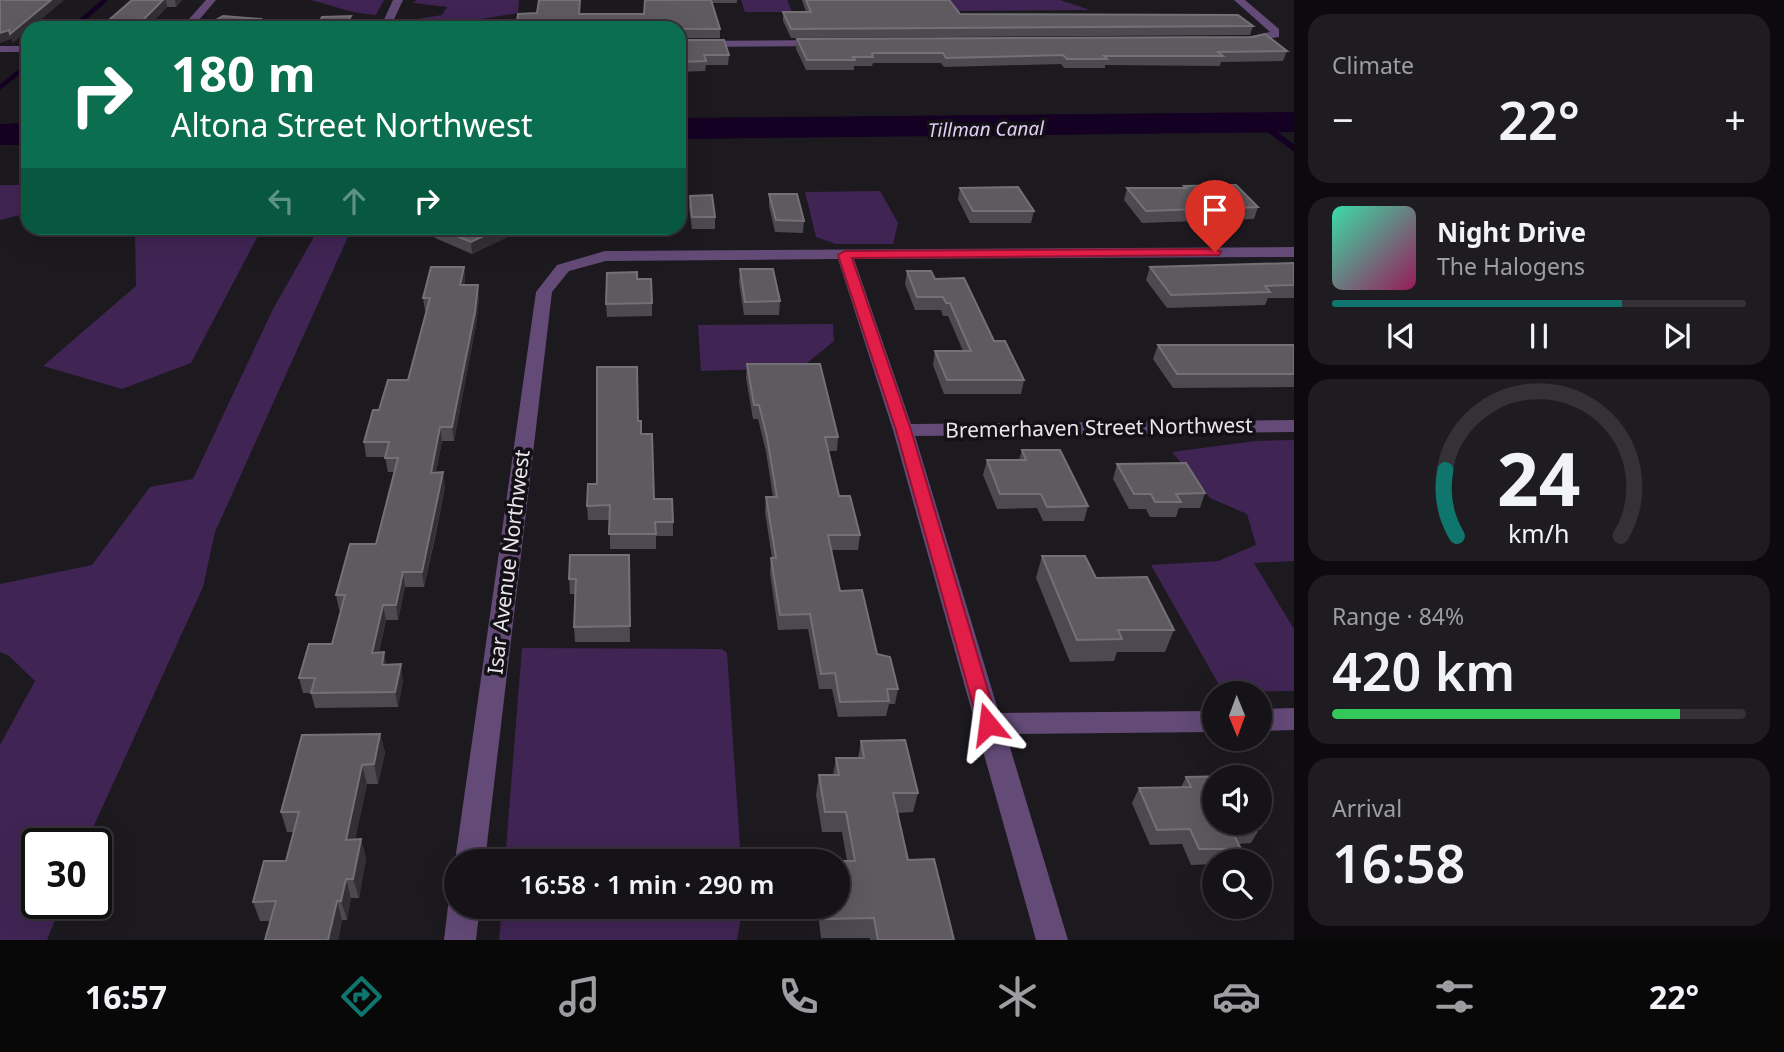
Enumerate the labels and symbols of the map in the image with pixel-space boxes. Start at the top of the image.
water label: Tillman Canal [928,115,1045,143]
pin [1185,180,1245,252]
street label: Bremerhaven Street Northwest [945,410,1253,444]
street label: Isar Avenue Northwest [480,448,536,676]
north arrow [1202,681,1272,751]
position arrow [951,687,1025,761]
speed limit sign: 30 [21,828,112,919]

